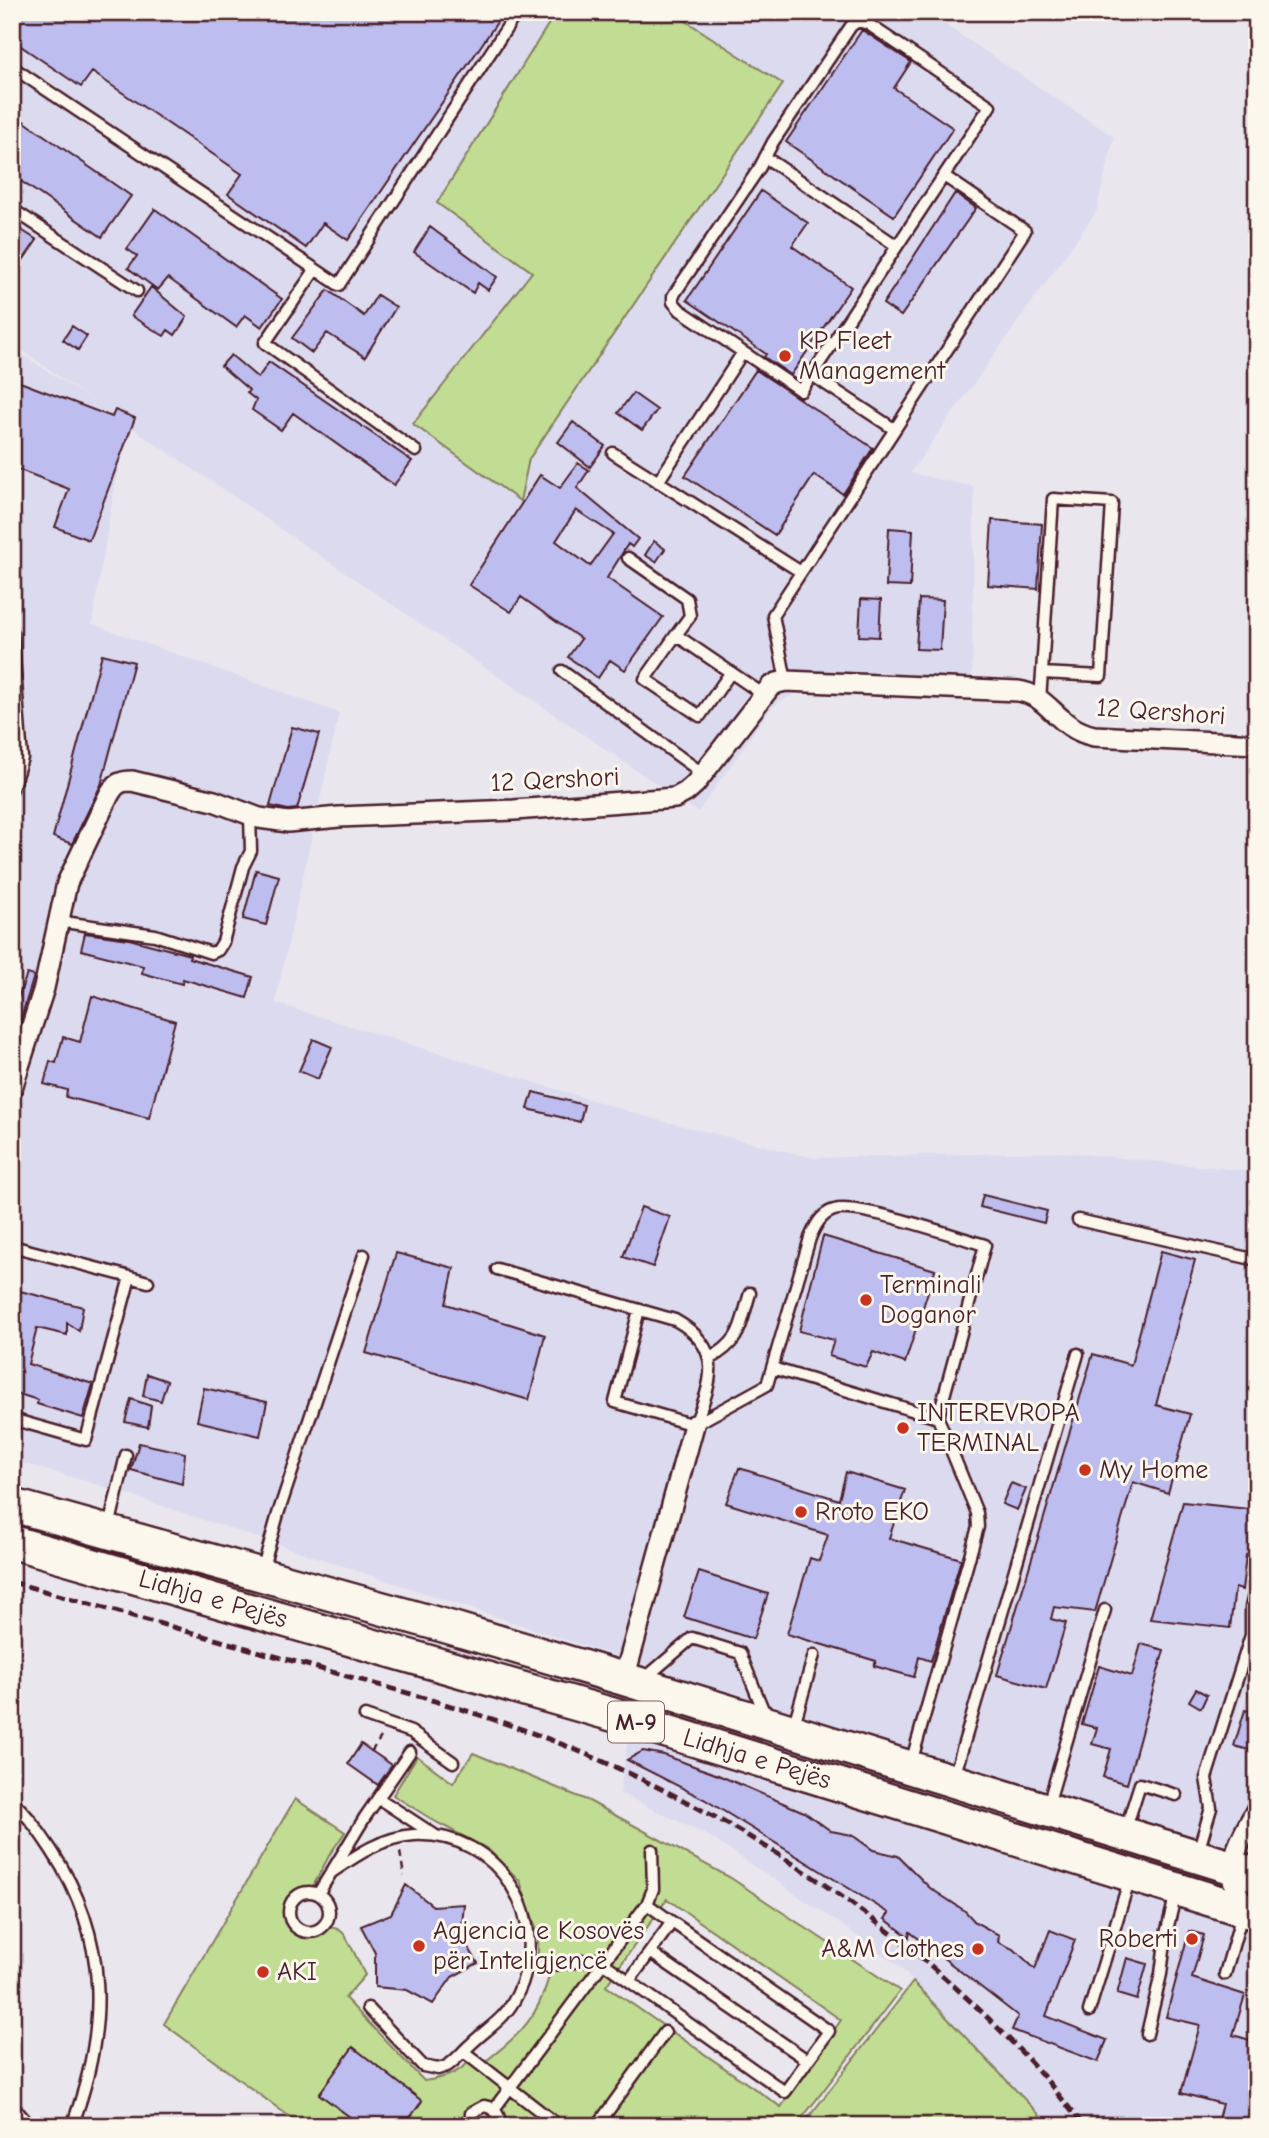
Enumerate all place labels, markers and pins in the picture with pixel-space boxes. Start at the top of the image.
place label: KP Fleet Management [799,326,947,386]
marker: KP Fleet Management [777,348,793,364]
place label: Terminali Doganor [880,1270,982,1330]
marker: Terminali Doganor [858,1292,874,1308]
place label: INTEREVROPA TERMINAL [917,1398,1080,1458]
marker: INTEREVROPA TERMINAL [895,1420,911,1436]
place label: My Home [1099,1455,1208,1485]
marker: My Home [1077,1462,1093,1478]
place label: Rroto EKO [815,1497,929,1527]
marker: Rroto EKO [793,1504,809,1520]
place label: Agjencia e Kosovës për Inteligjencë [433,1916,644,1976]
place label: Roberti [1098,1924,1178,1954]
marker: Roberti [1184,1931,1200,1947]
place label: A&M Clothes [821,1934,964,1964]
marker: Agjencia e Kosovës për Inteligjencë [411,1938,427,1954]
marker: A&M Clothes [970,1941,986,1957]
place label: AKI [277,1957,317,1987]
marker: AKI [255,1964,271,1980]

